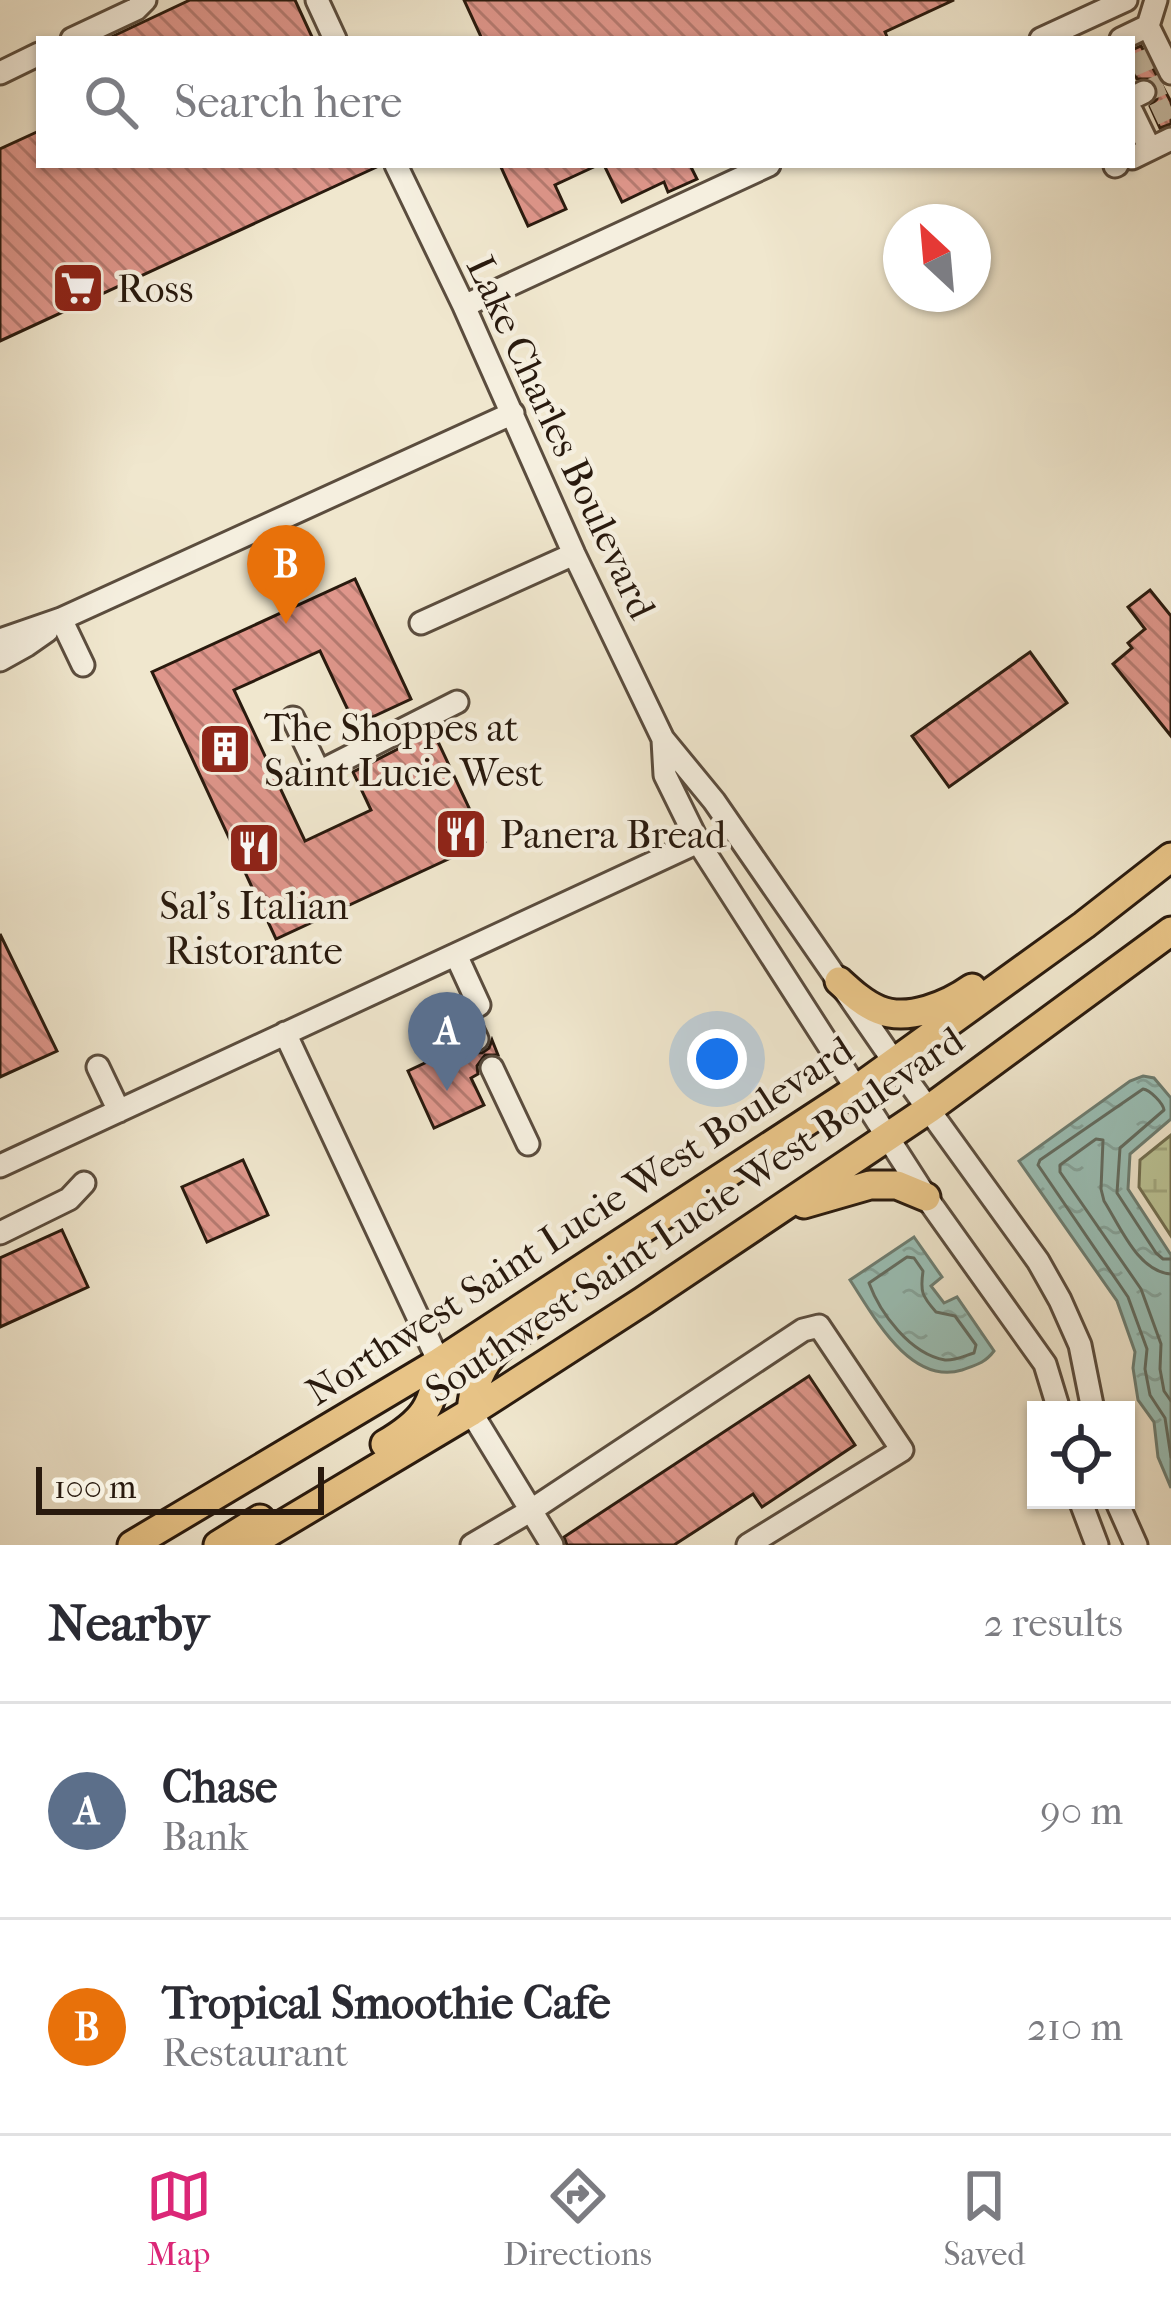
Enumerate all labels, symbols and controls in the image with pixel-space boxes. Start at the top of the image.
search box [36,36,1135,168]
icon: search [78,69,144,135]
text: Search here [174,76,402,129]
north arrow [883,204,991,312]
street label: Lake Charles Boulevard [457,249,666,627]
supermarket icon: Ross [50,260,106,316]
place label: Ross [117,266,193,312]
pin: B [247,525,325,624]
place label: The Shoppes at Saint Lucie West [264,705,543,796]
building icon: The Shoppes at Saint Lucie West [197,721,253,777]
restaurant icon: Panera Bread [433,806,489,862]
place label: Panera Bread [500,812,727,858]
restaurant icon: Sal's Italian Ristorante [226,820,282,876]
place label: Sal's Italian Ristorante [159,883,349,974]
pin: A [408,992,486,1091]
street label: Southwest Saint Lucie West Boulevard [417,1017,973,1413]
street label: Northwest Saint Lucie West Boulevard [298,1026,862,1415]
your location [687,1029,747,1089]
map controls [1027,1401,1135,1509]
button: locate [1027,1401,1135,1509]
scale bar [36,1461,324,1514]
text: 100 m [54,1468,137,1507]
text: Nearby [48,1593,209,1653]
text: 2 results [984,1600,1123,1646]
text: Chase [162,1761,277,1814]
text: A [74,1788,100,1834]
text: 90 m [1040,1788,1123,1834]
text: Bank [162,1814,248,1860]
text: Tropical Smoothie Cafe [162,1977,611,2030]
text: B [74,2004,100,2050]
text: 210 m [1027,2004,1123,2050]
text: Restaurant [162,2030,348,2076]
tab: Map [146,2163,212,2274]
tab: Directions [503,2163,652,2274]
tab: Saved [943,2163,1025,2274]

